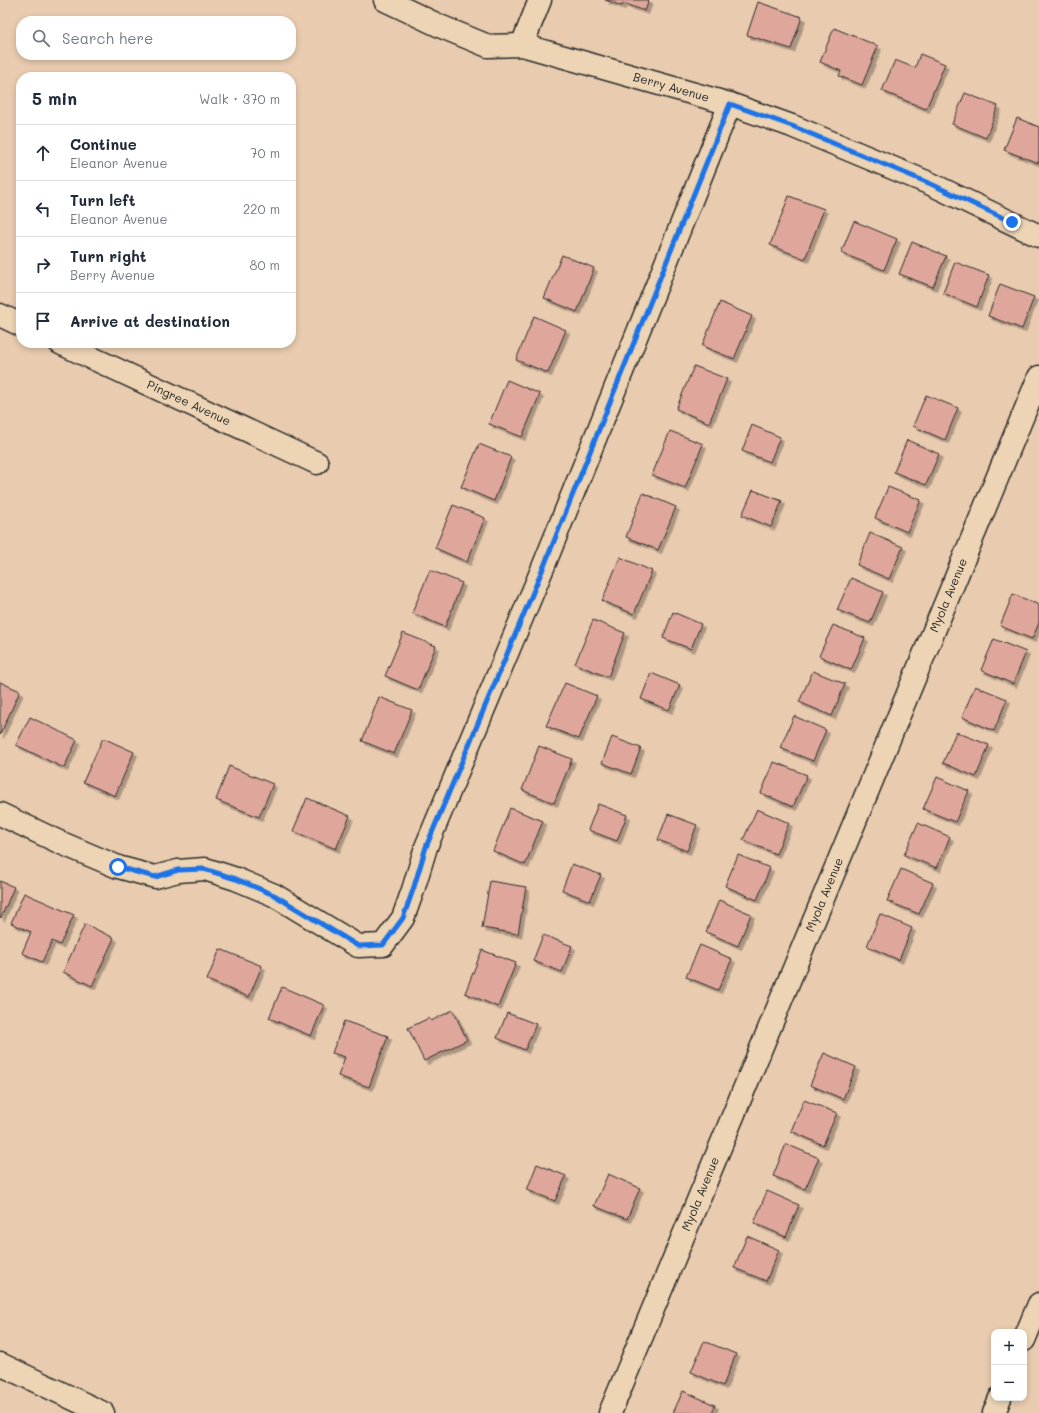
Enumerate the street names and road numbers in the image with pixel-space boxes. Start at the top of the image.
street label: Berry Avenue [632,68,712,105]
street label: Pingree Avenue [144,376,234,429]
street label: Myola Avenue [925,555,970,634]
street label: Myola Avenue [801,855,846,934]
street label: Myola Avenue [677,1154,722,1233]

